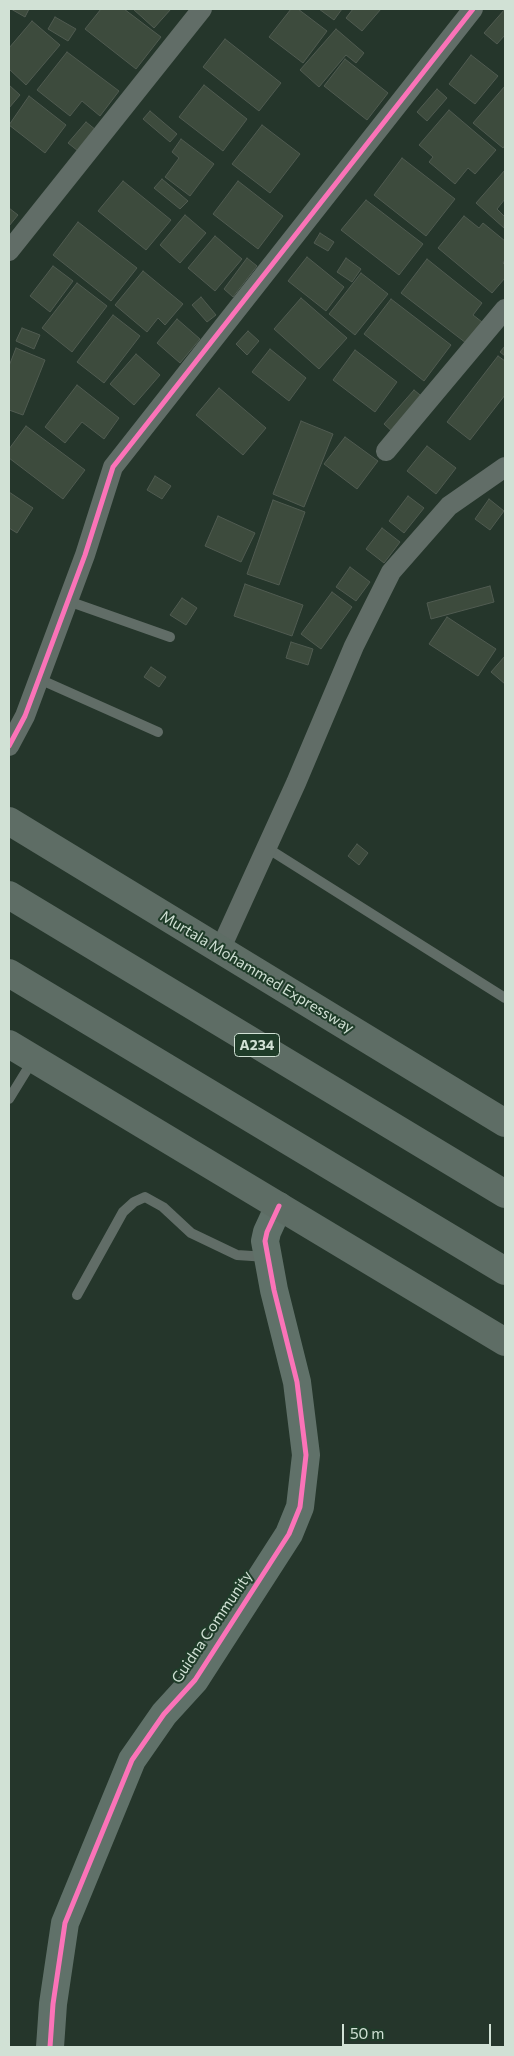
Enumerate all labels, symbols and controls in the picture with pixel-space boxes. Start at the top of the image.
street label: Murtala Mohammed Expressway [157,907,357,1037]
road number: A234 [234,1034,280,1056]
street label: Guidna Community [168,1568,256,1686]
scale bar [344,2014,493,2046]
text: 50 m [350,2024,384,2042]

